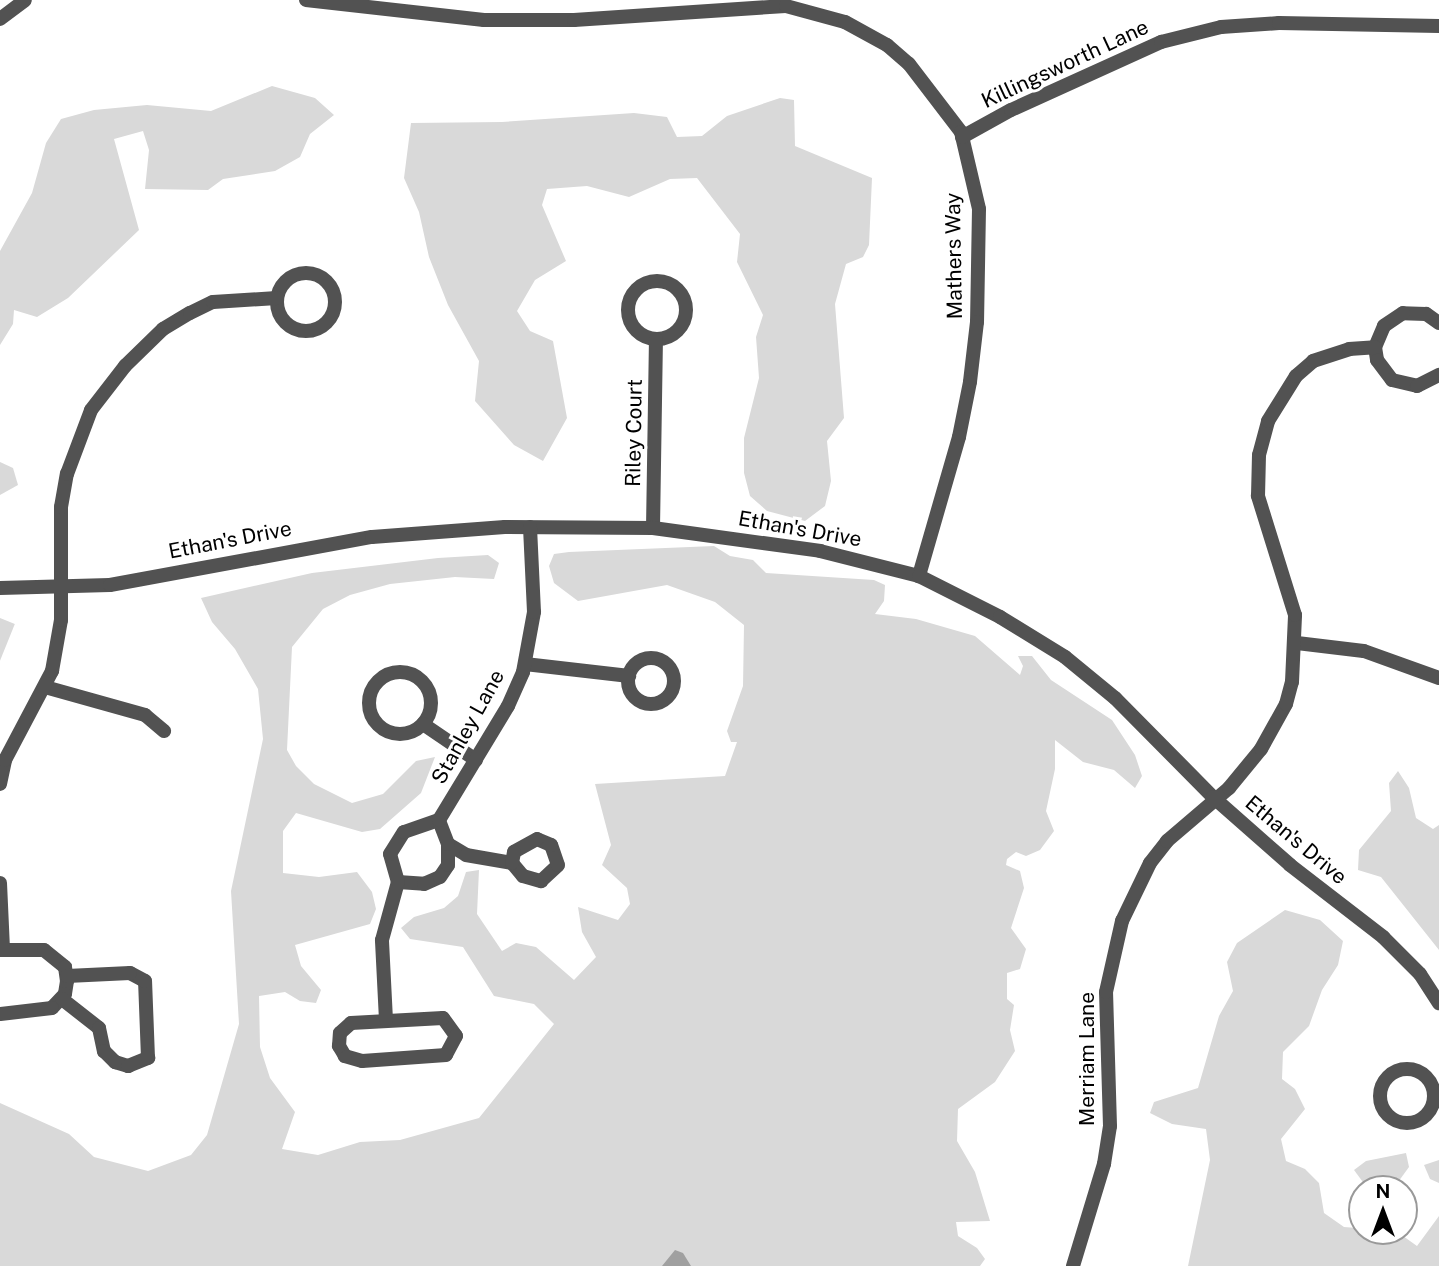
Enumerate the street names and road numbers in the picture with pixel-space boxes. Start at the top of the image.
street label: Killingsworth Lane [977,14,1153,114]
street label: Mathers Way [940,192,968,320]
street label: Riley Court [620,379,648,487]
street label: Ethan's Drive [736,506,864,552]
street label: Ethan's Drive [166,516,294,564]
street label: Stanley Lane [426,665,510,789]
street label: Ethan's Drive [1240,790,1352,890]
street label: Merriam Lane [1074,992,1100,1126]

